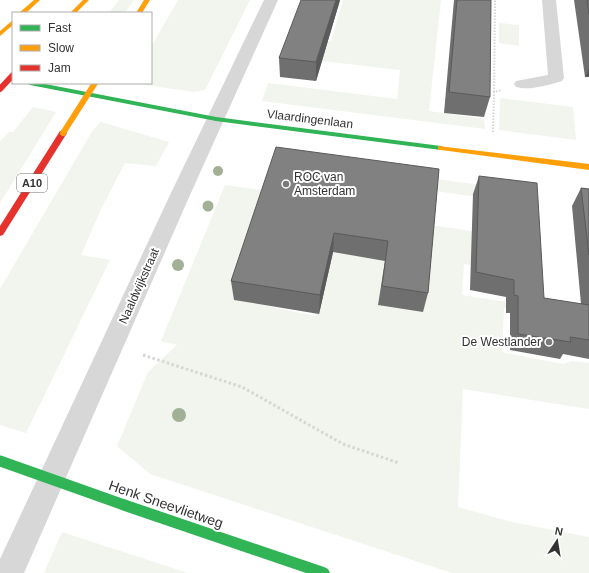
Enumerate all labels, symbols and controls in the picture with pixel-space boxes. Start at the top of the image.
legend [12,12,152,84]
text: Fast [48,21,72,35]
text: Slow [48,41,74,55]
text: Jam [48,61,71,75]
street label: Vlaardingenlaan [266,107,354,131]
place label: ROC van Amsterdam [294,170,355,198]
road number: A10 [17,174,47,192]
marker: ROC van Amsterdam [281,179,291,189]
street label: Naaldwijkstraat [116,245,162,326]
place label: De Westlander [462,335,541,349]
marker: De Westlander [544,337,554,347]
street label: Henk Sneevlietweg [107,477,225,531]
north arrow [537,521,577,561]
text: N [554,525,564,538]

